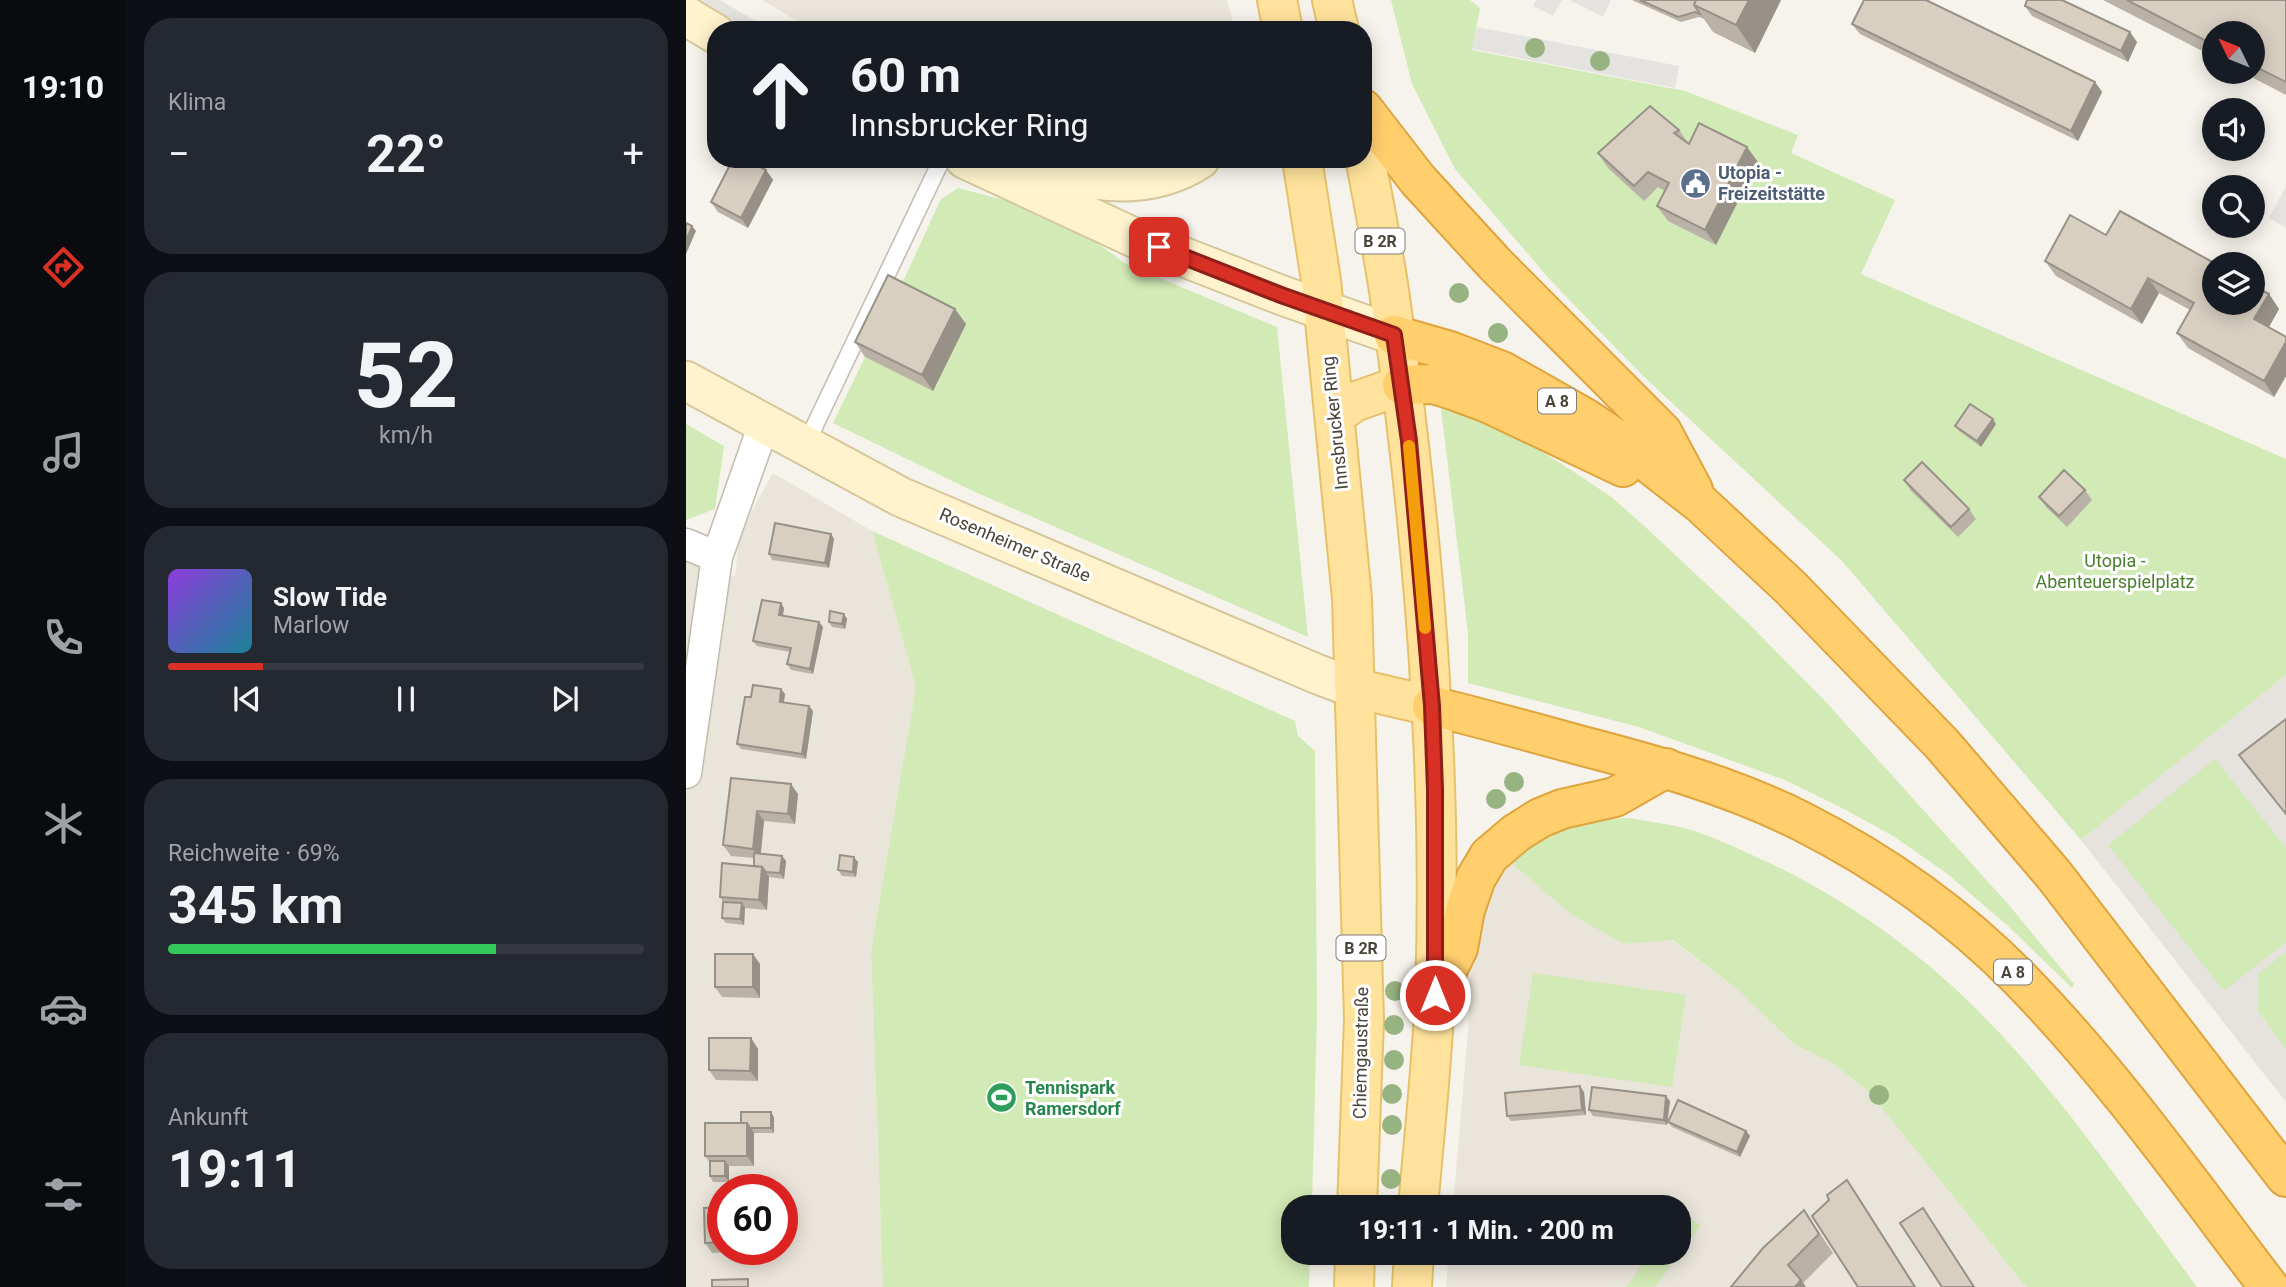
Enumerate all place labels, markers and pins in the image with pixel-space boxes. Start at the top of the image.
place label: Utopia - Freizeitstätte [1718,162,1825,204]
public building icon: Utopia - Freizeitstätte [1678,166,1712,200]
pin [1129,217,1189,277]
place label: Tennispark Ramersdorf [1025,1077,1121,1119]
sports icon: Tennispark Ramersdorf [985,1081,1019,1115]

